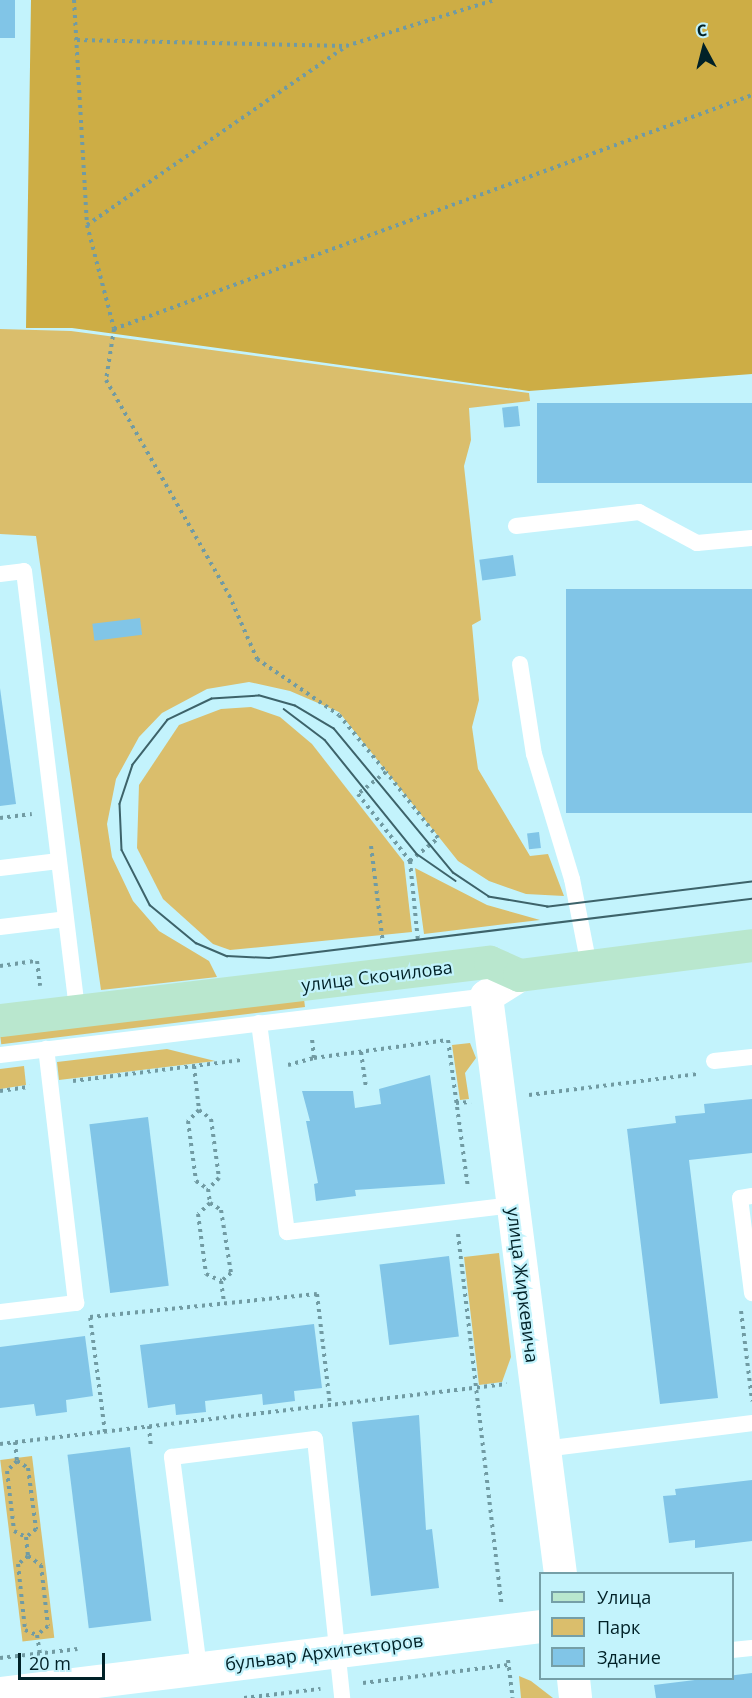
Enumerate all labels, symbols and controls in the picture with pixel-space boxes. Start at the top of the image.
north arrow [674,18,734,78]
text: С [695,19,708,42]
street label: улица Скочилова [300,956,454,996]
street label: улица Жиркевича [503,1206,543,1364]
legend [539,1572,734,1680]
text: Улица [597,1585,651,1609]
text: Парк [597,1615,640,1639]
street label: бульвар Архитекторов [224,1629,424,1675]
scale bar [21,1641,108,1679]
text: Здание [597,1645,661,1669]
text: 20 m [29,1651,71,1675]

